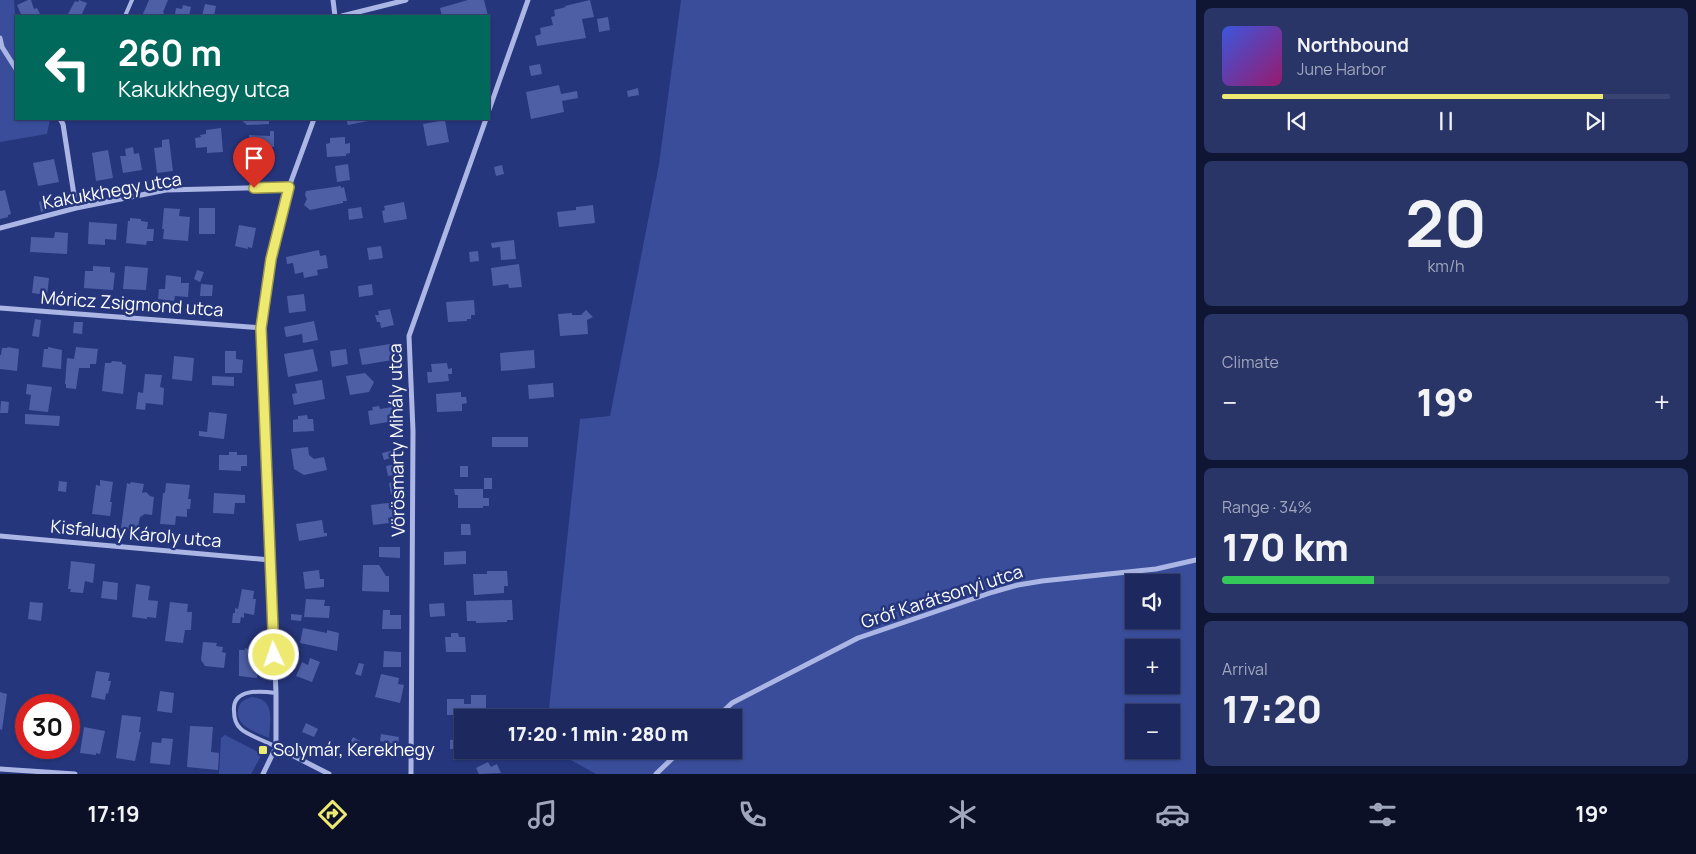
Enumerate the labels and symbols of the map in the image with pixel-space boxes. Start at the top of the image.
pin [233,137,275,188]
street label: Kakukkhegy utca [41,166,183,214]
street label: Móricz Zsigmond utca [40,285,224,321]
street label: Vörösmarty Mihály utca [382,343,410,537]
street label: Kisfaludy Károly utca [50,514,223,552]
street label: Gróf Karátsonyi utca [858,559,1026,634]
position arrow [247,628,299,680]
speed limit sign: 30 [15,694,80,759]
place label: Solymár, Kerekhegy [273,737,435,761]
marker: Solymár, Kerekhegy [257,744,269,756]

